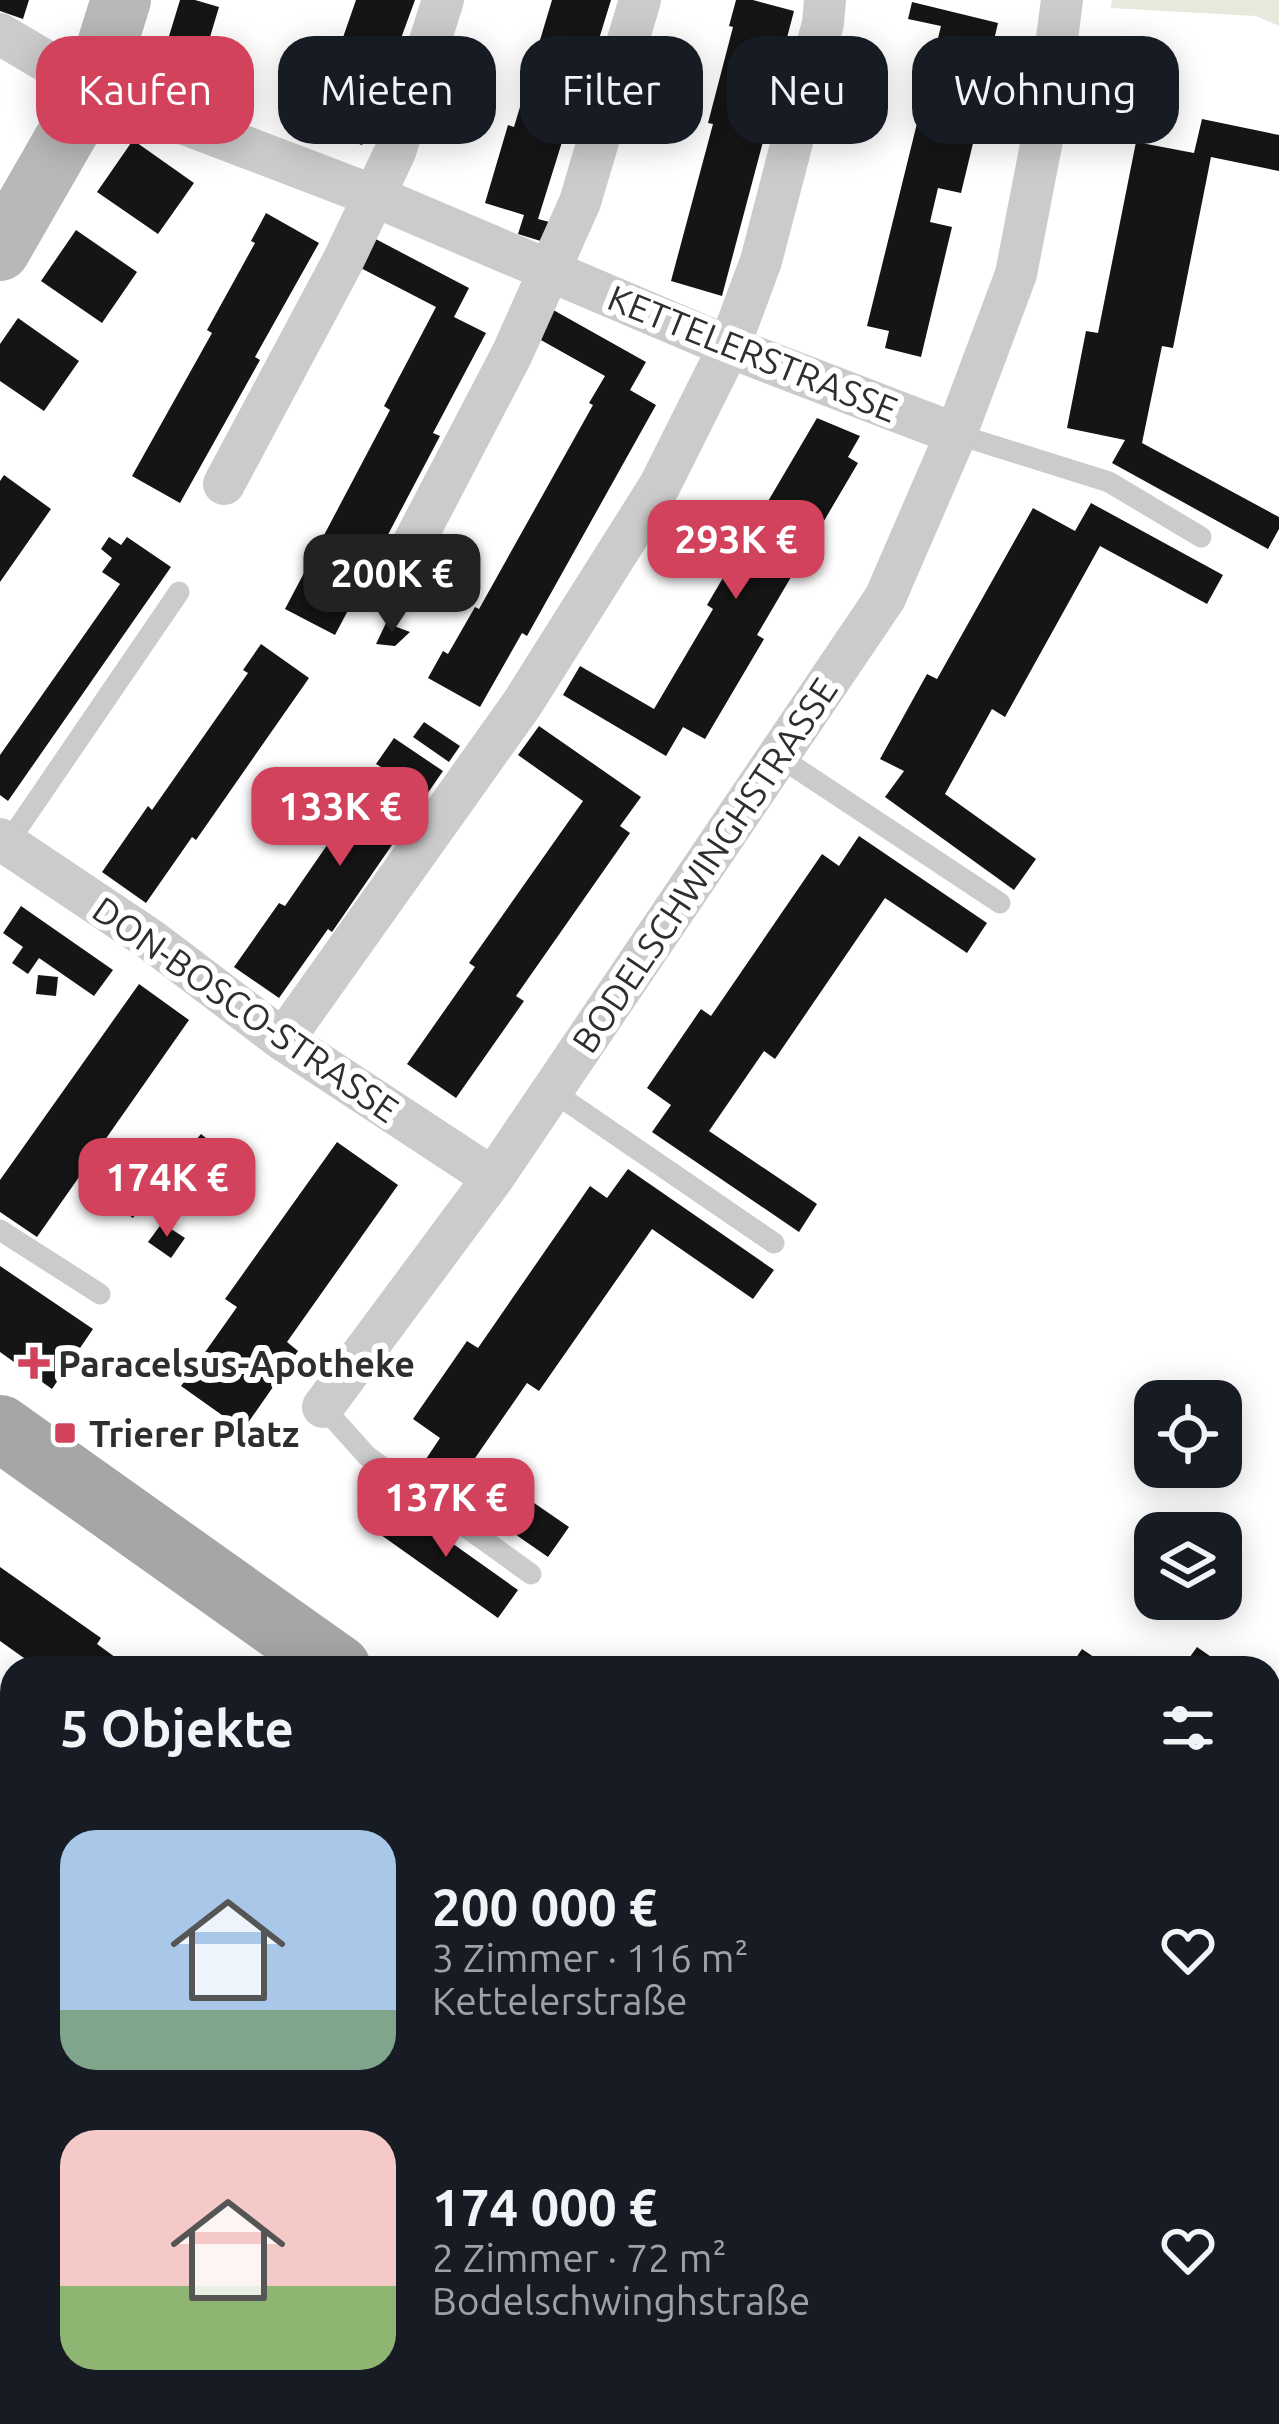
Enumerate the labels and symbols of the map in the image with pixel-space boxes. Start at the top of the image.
street label: KETTELERSTRASSE [602,276,904,430]
pin: 293K € [638,500,834,602]
pin: 200K € [294,534,490,636]
street label: BODELSCHWINGHSTRASSE [563,670,845,1060]
pin: 133K € [242,767,438,869]
street label: DON-BOSCO-STRASSE [85,888,407,1130]
pin: 174K € [69,1138,265,1240]
place label: Paracelsus-Apotheke [58,1343,415,1384]
marker: Paracelsus-Apotheke [21,1350,47,1376]
place label: Trierer Platz [89,1413,299,1454]
marker: Trierer Platz [52,1420,78,1446]
pin: 137K € [348,1458,544,1560]

